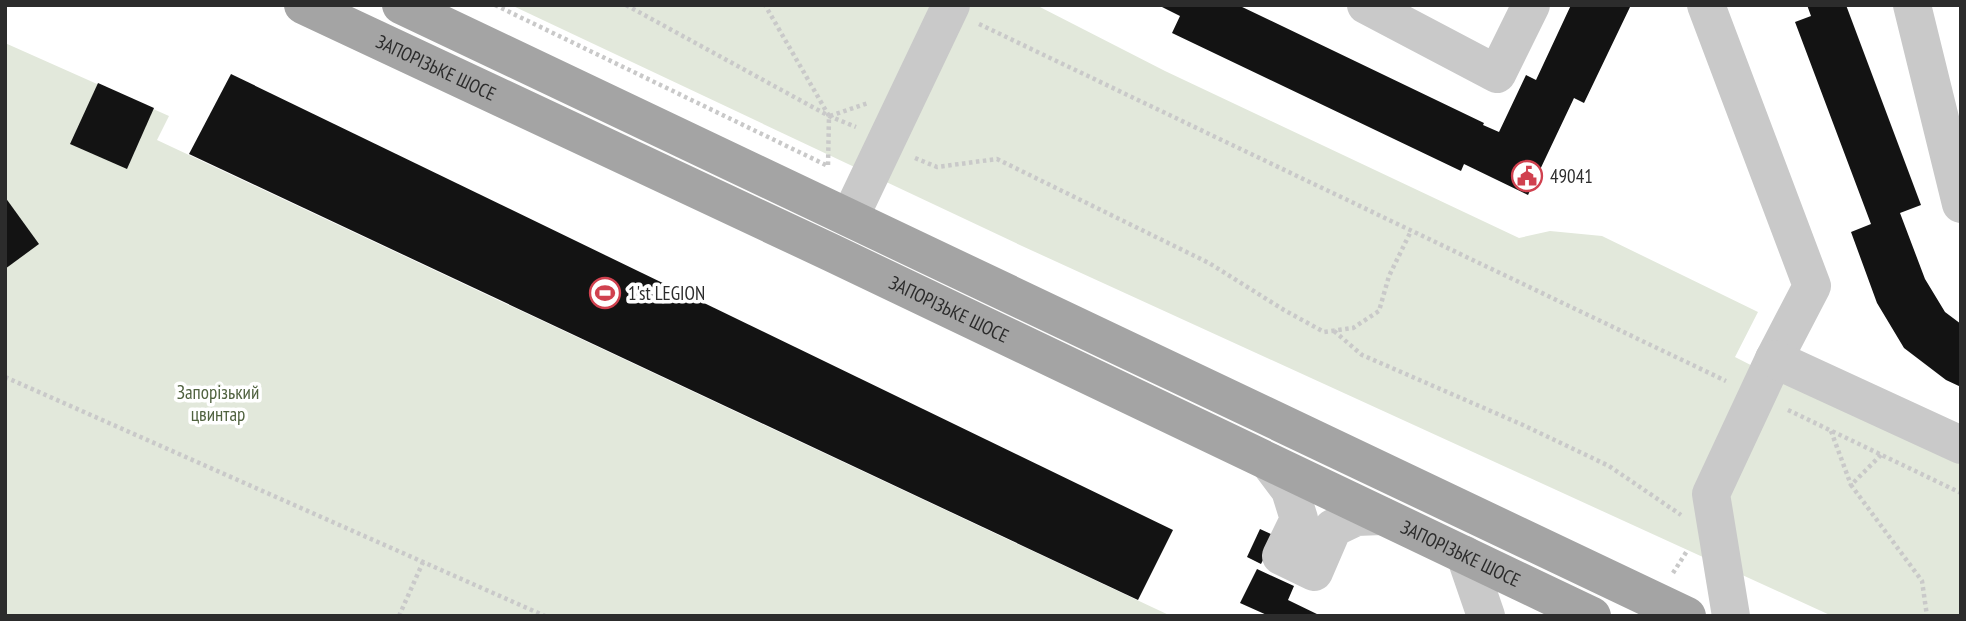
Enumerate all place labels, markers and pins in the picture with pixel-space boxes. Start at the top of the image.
public building icon: 49041 [1510,159,1544,193]
place label: 49041 [1550,164,1593,188]
sports icon: 1'st LEGION [588,276,622,310]
place label: 1'st LEGION [628,281,705,305]

